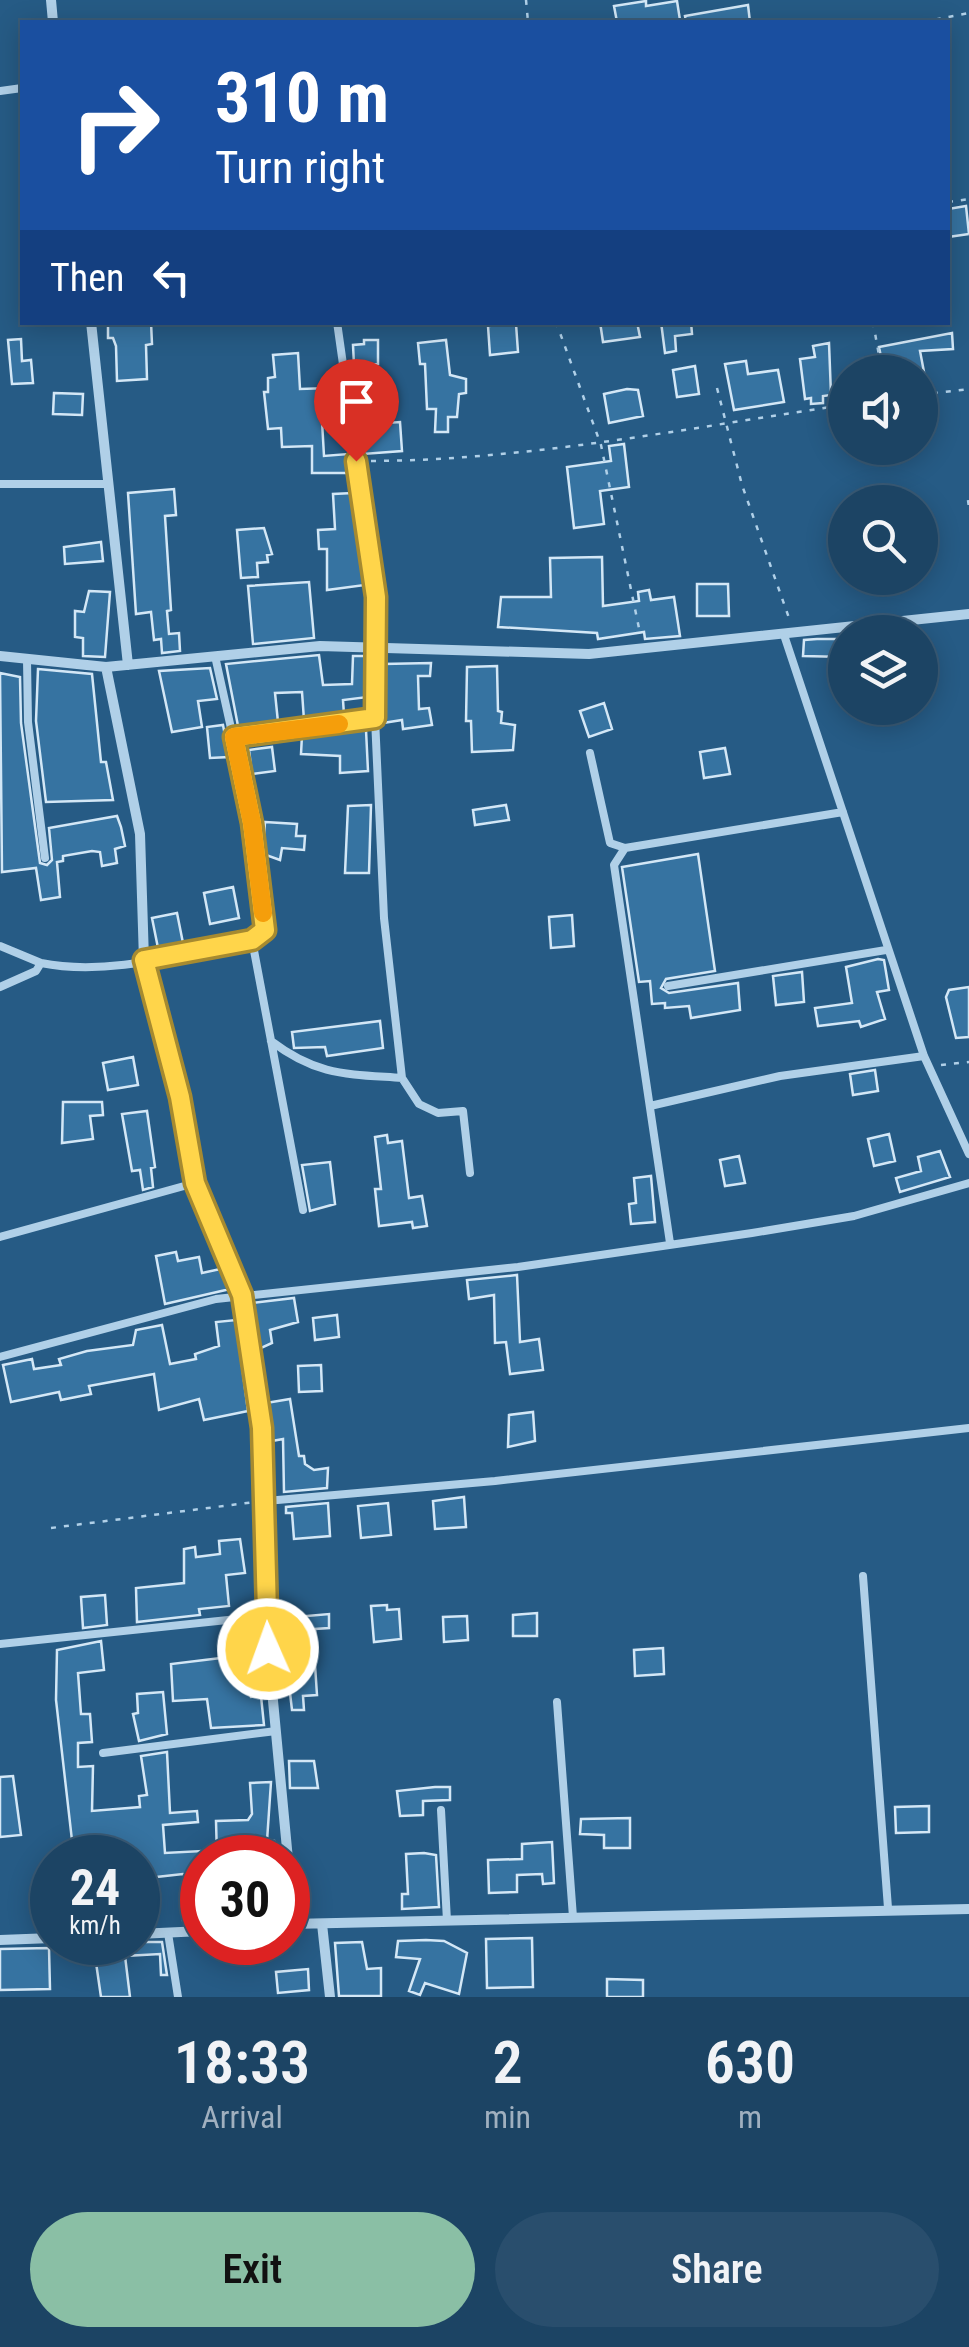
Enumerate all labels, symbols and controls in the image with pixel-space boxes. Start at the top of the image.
text: 310 m [215,57,389,139]
icon: right [50,60,180,190]
text: Turn right [215,141,385,194]
icon: left [144,250,199,305]
text: Then [50,256,124,300]
map controls [828,355,938,725]
button: sound [828,355,938,465]
pin [314,359,399,462]
icon: arrive [329,374,384,429]
button: search [828,485,938,595]
button: layers [828,615,938,725]
position arrow [216,1597,320,1701]
speed limit sign: 30 [180,1835,310,1965]
text: 24 [70,1859,120,1917]
text: km/h [69,1911,121,1940]
text: 18:33 [174,2027,310,2098]
text: 2 [492,2027,523,2098]
text: 630 [705,2027,795,2098]
text: Arrival [201,2098,283,2136]
text: min [484,2098,531,2136]
text: m [738,2098,762,2136]
button: Exit [30,2212,475,2327]
button: Share [495,2212,939,2327]

